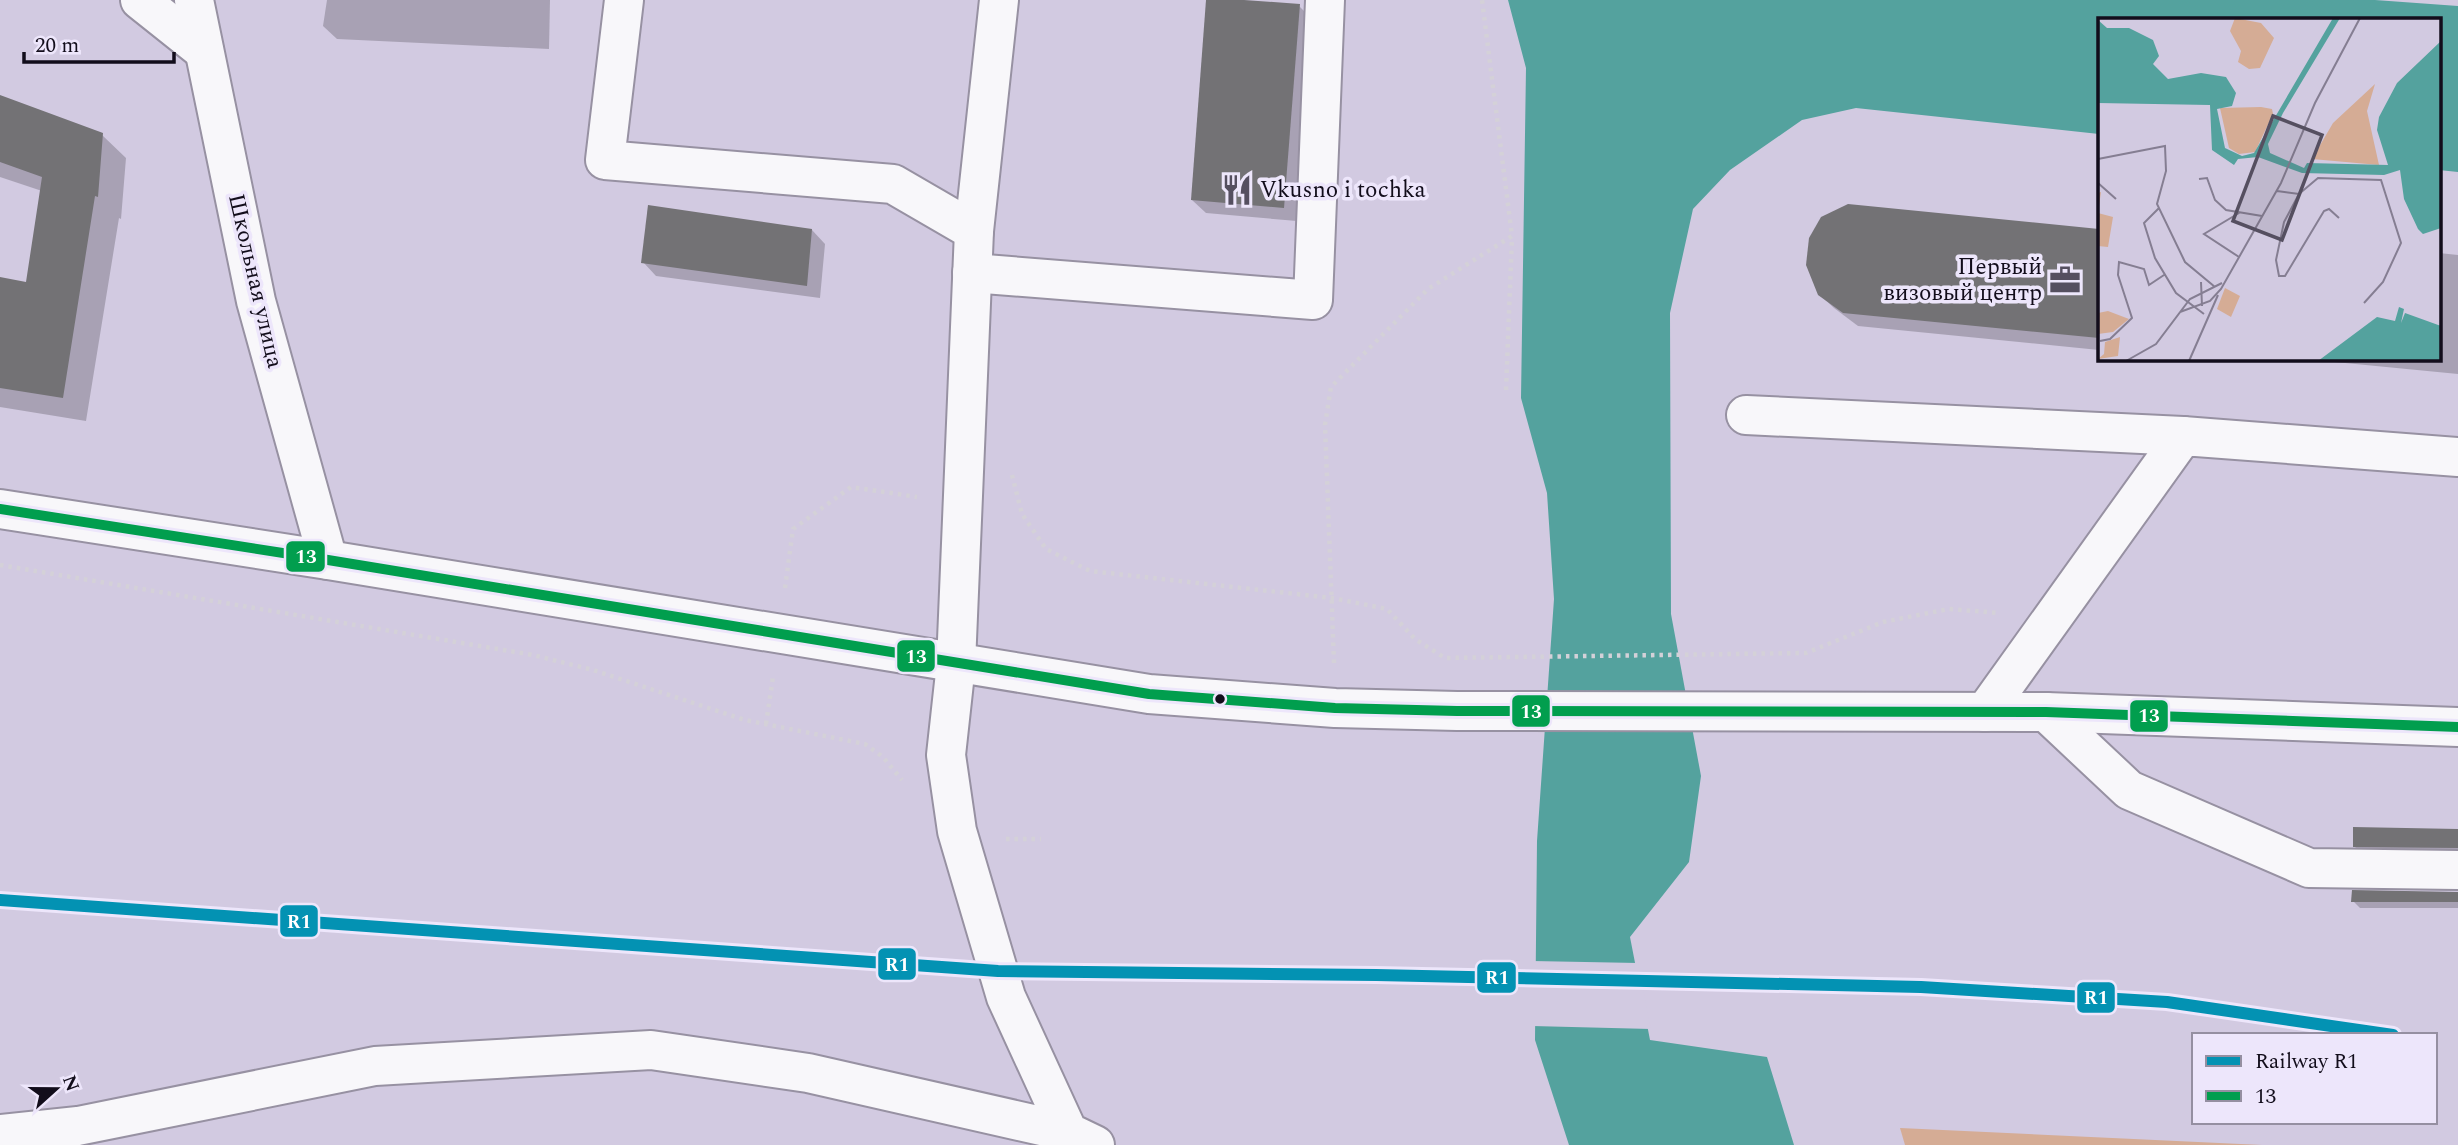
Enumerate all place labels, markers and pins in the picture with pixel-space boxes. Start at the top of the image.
restaurant icon: Vkusno i tochka [1220,173,1254,207]
place label: Vkusno i tochka [1260,173,1426,208]
place label: Первый визовый центр [1883,250,2042,311]
office icon: Первый визовый центр [2048,263,2082,297]
unlabelled marker [1213,692,1227,706]

